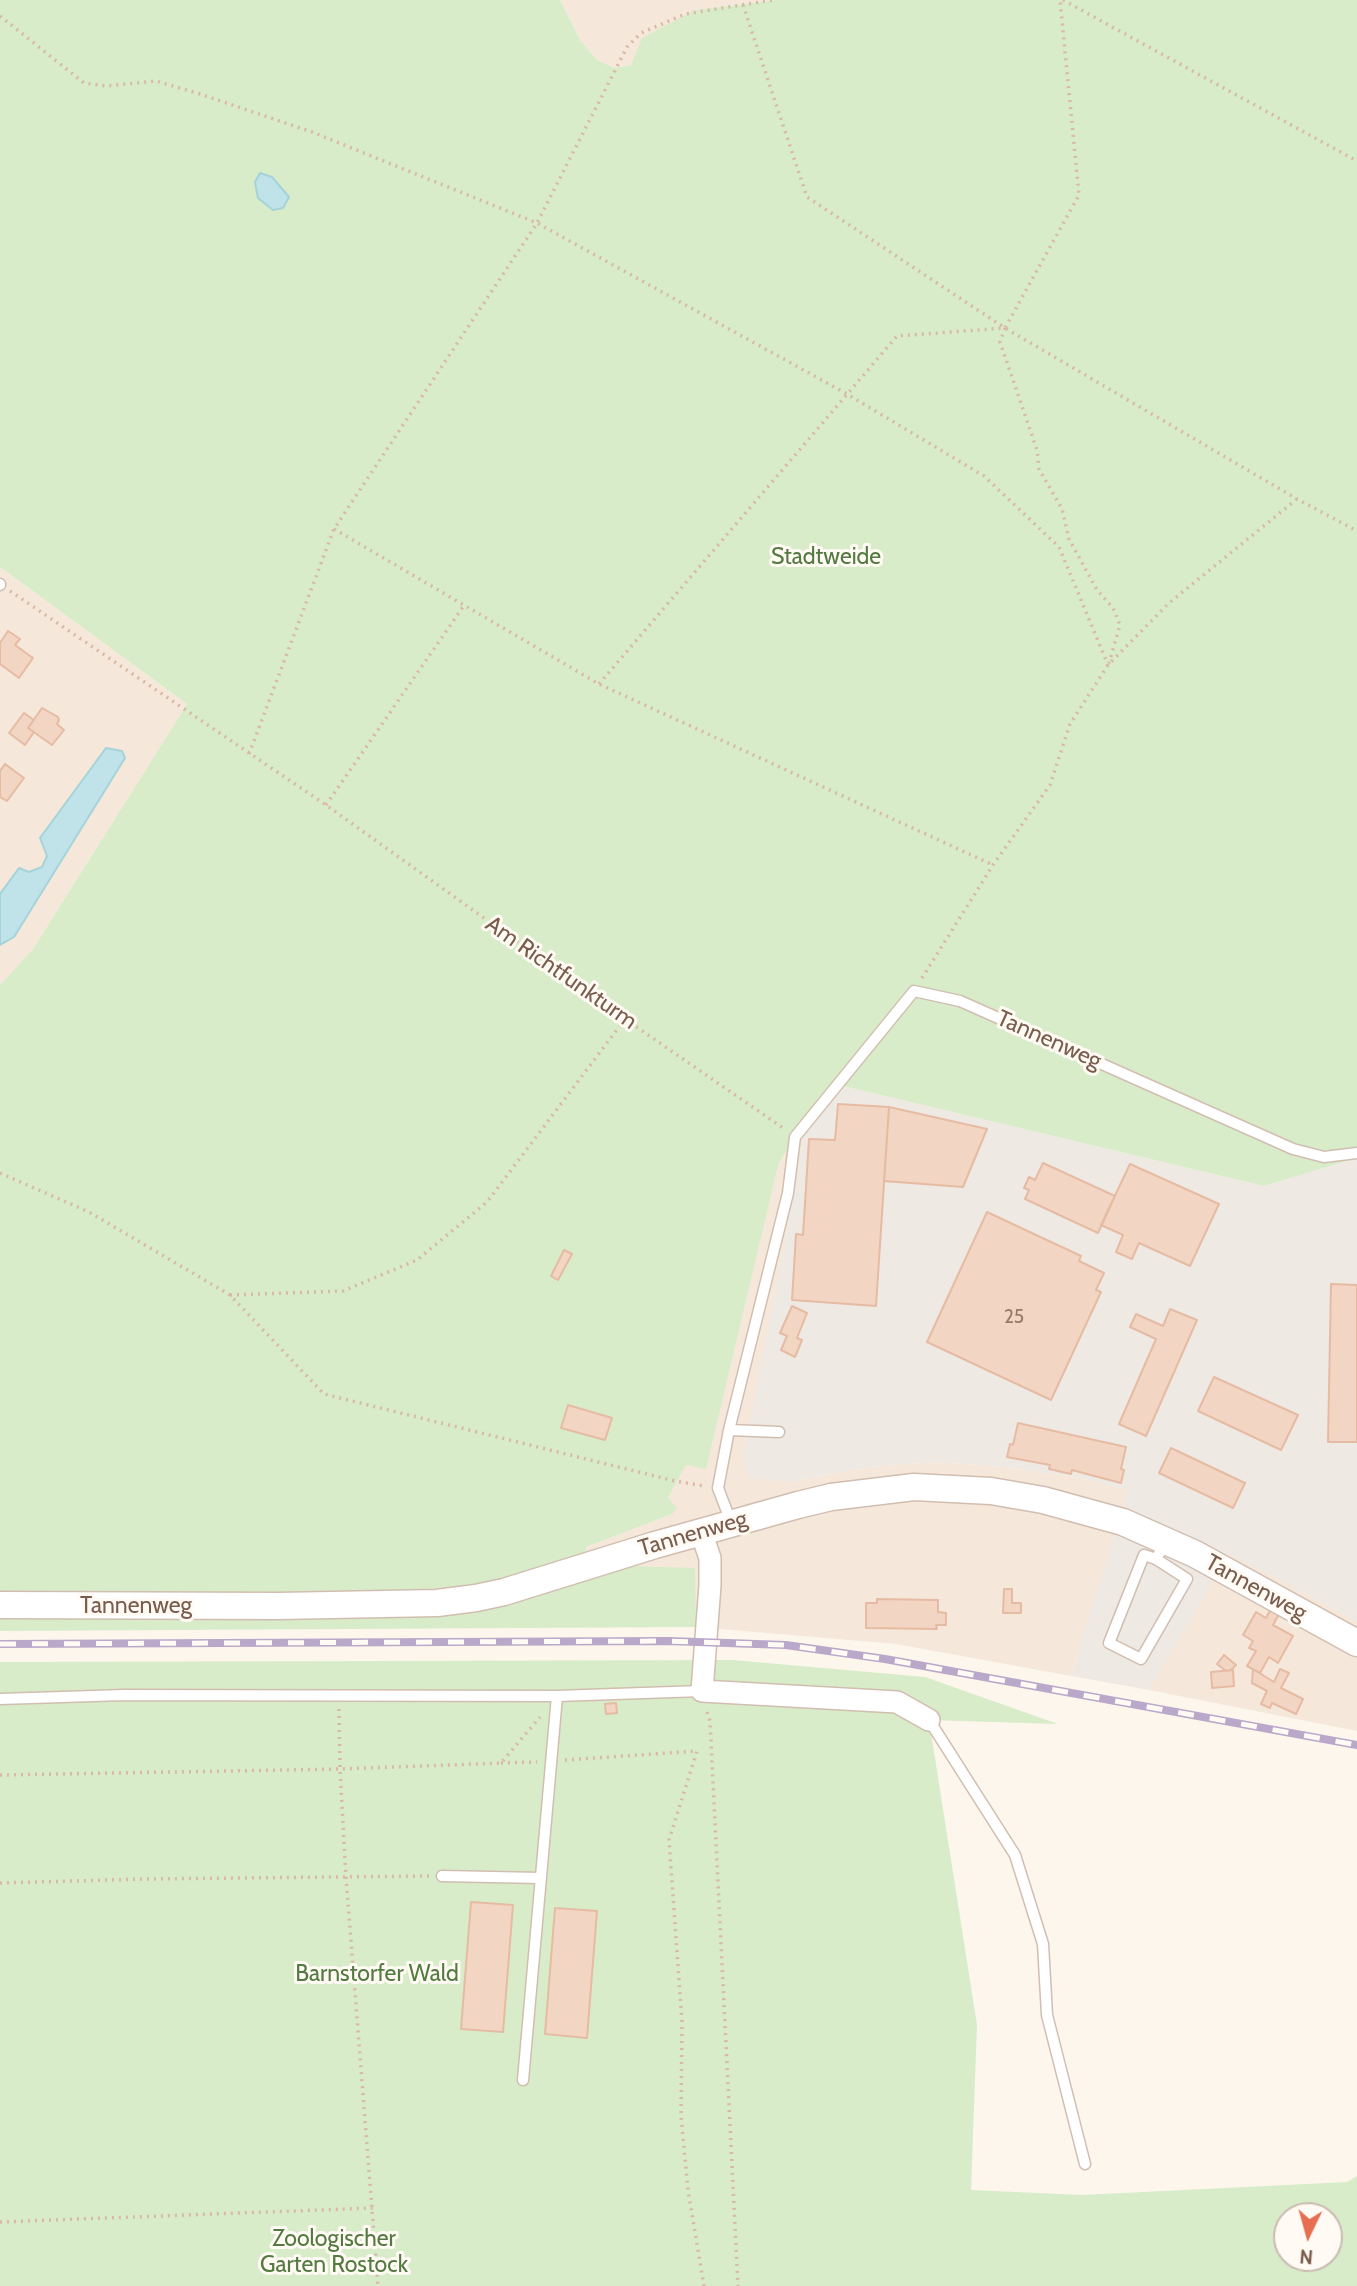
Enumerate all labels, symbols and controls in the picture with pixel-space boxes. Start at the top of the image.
park label: Stadtweide [771,543,881,571]
street label: Am Richtfunkturm [480,910,642,1036]
street label: Tannenweg [992,1005,1106,1075]
house number: 25 [1004,1306,1024,1328]
street label: Tannenweg [635,1505,751,1563]
street label: Tannenweg [1200,1549,1312,1627]
street label: Tannenweg [80,1592,192,1620]
park label: Barnstorfer Wald [295,1960,459,1988]
north arrow [1273,2202,1343,2272]
park label: Zoologischer Garten Rostock [260,2225,408,2279]
text: N [1299,2244,1314,2268]

